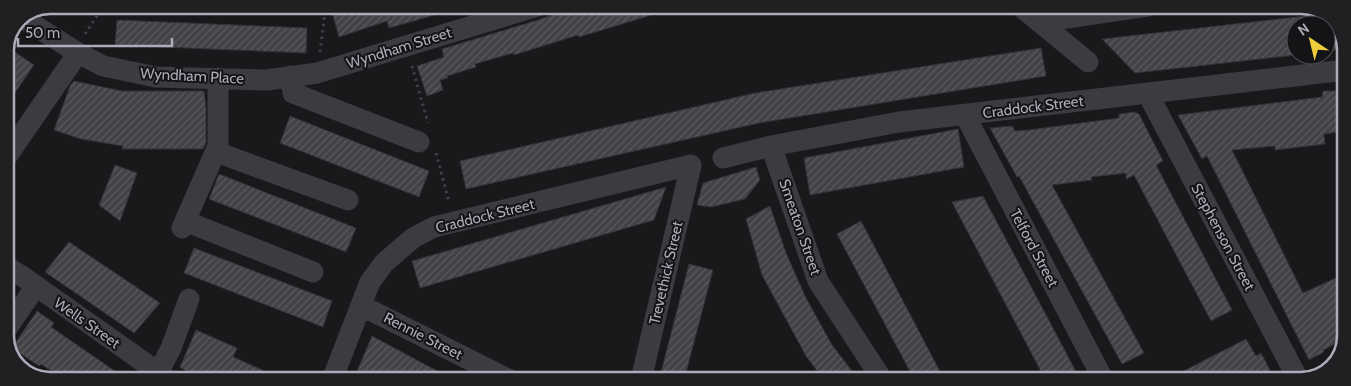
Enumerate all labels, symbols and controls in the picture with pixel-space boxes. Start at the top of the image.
scale bar [18,15,171,47]
north arrow [1286,15,1336,65]
text: N [1294,19,1313,40]
street label: Wyndham Street [344,23,454,73]
text: 50 m [25,24,60,42]
street label: Wyndham Place [140,64,245,88]
street label: Craddock Street [982,92,1084,122]
street label: Smeaton Street [775,177,825,277]
street label: Stephenson Street [1187,180,1259,294]
street label: Craddock Street [434,195,536,237]
street label: Telford Street [1006,206,1062,290]
street label: Trevethick Street [645,220,687,326]
street label: Wells Street [51,294,123,352]
street label: Rennie Street [381,308,465,364]

